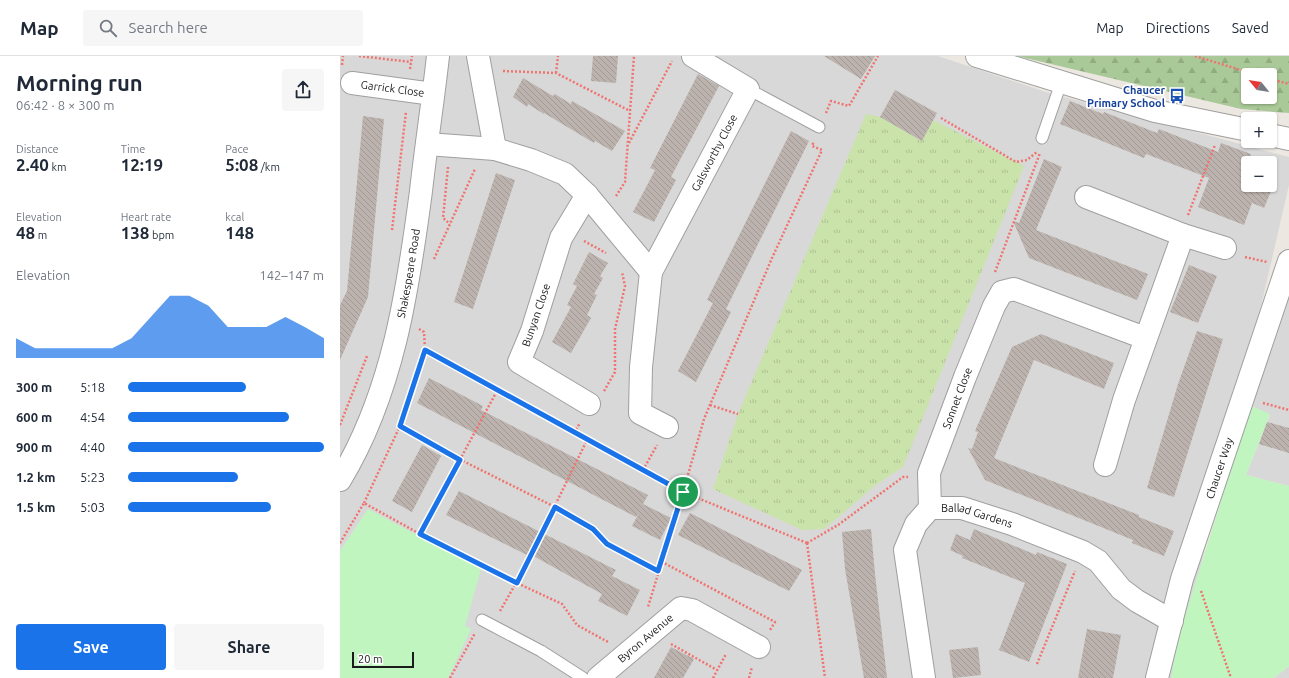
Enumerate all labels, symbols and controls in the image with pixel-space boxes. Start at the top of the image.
search box [83,10,363,46]
text: Map [20,17,59,39]
icon: search [97,17,119,39]
text: Search here [129,19,208,36]
text: Map [1096,20,1124,36]
text: Directions [1146,20,1210,36]
text: Saved [1232,20,1269,36]
north arrow [1241,68,1277,104]
map controls [1241,68,1277,192]
button: share [282,69,324,111]
text: Morning run [16,70,143,95]
street label: Garrick Close [360,78,425,99]
place label: Chaucer Primary School [1087,84,1166,109]
bus stop icon: Chaucer Primary School [1168,87,1186,105]
text: 06:42 · 8 × 300 m [16,98,115,112]
street label: Galsworthy Close [689,112,739,193]
button: + [1241,112,1277,148]
text: Distance [16,143,59,155]
text: Time [121,143,145,155]
text: Pace [225,143,249,155]
text: 2.40 [16,155,49,174]
text: 12:19 [121,155,163,174]
text: 5:08 [225,155,258,174]
button: − [1241,156,1277,192]
text: km [49,161,67,173]
text: /km [258,161,280,173]
text: Elevation [16,211,62,223]
text: Heart rate [121,211,171,223]
text: kcal [225,211,244,223]
text: 48 [16,223,35,242]
text: 138 [121,223,149,242]
text: 148 [225,223,254,242]
street label: Shakespeare Road [395,228,422,319]
text: m [35,229,47,241]
text: bpm [149,229,174,241]
text: Elevation [16,268,70,282]
text: 142–147 m [259,268,324,282]
street label: Bunyan Close [520,282,552,348]
street label: Sonnet Close [940,366,974,430]
text: 300 m [16,380,52,394]
text: 5:18 [80,380,105,394]
text: 600 m [16,410,52,424]
text: 4:54 [80,410,105,424]
street label: Chaucer Way [1203,435,1235,500]
text: 900 m [16,440,52,454]
text: 4:40 [80,440,105,454]
text: 1.2 km [16,470,55,484]
text: 5:23 [80,470,105,484]
pin [666,475,700,509]
icon: arrive [672,481,694,503]
text: 1.5 km [16,500,55,514]
text: 5:03 [80,500,105,514]
street label: Ballad Gardens [941,502,1014,530]
street label: Byron Avenue [615,611,676,665]
button: Save [16,624,166,670]
button: Share [174,624,324,670]
scale bar [352,650,414,669]
text: 20 m [358,653,382,665]

